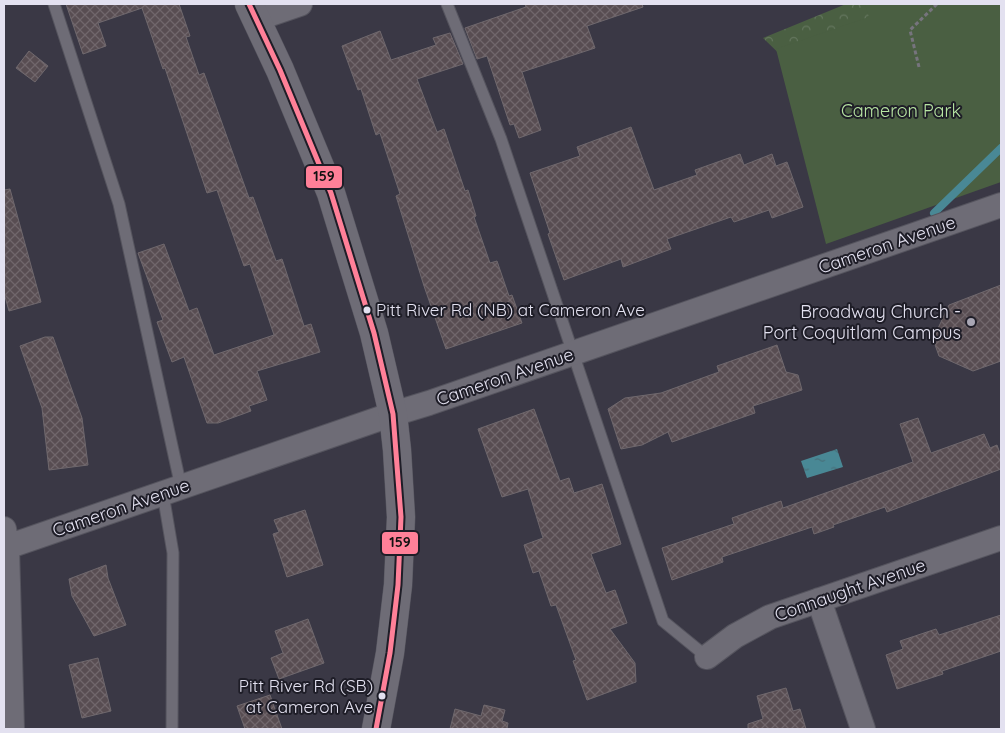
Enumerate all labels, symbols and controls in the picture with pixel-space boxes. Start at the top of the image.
park label: Cameron Park [841,99,961,122]
line badge: 159 [305,165,343,189]
text: 159 [313,167,335,185]
street label: Cameron Avenue [815,210,958,279]
place label: Pitt River Rd (NB) at Cameron Ave [376,299,645,320]
place label: Broadway Church - Port Coquitlam Campus [763,300,961,344]
marker: Pitt River Rd (NB) at Cameron Ave [362,305,372,315]
marker: Broadway Church - Port Coquitlam Campus [965,316,977,328]
street label: Cameron Avenue [433,342,576,411]
street label: Cameron Avenue [49,473,192,542]
line badge: 159 [381,531,419,555]
text: 159 [389,533,411,551]
street label: Connaught Avenue [771,553,928,626]
place label: Pitt River Rd (SB) at Cameron Ave [239,675,373,717]
marker: Pitt River Rd (SB) at Cameron Ave [377,691,387,701]

